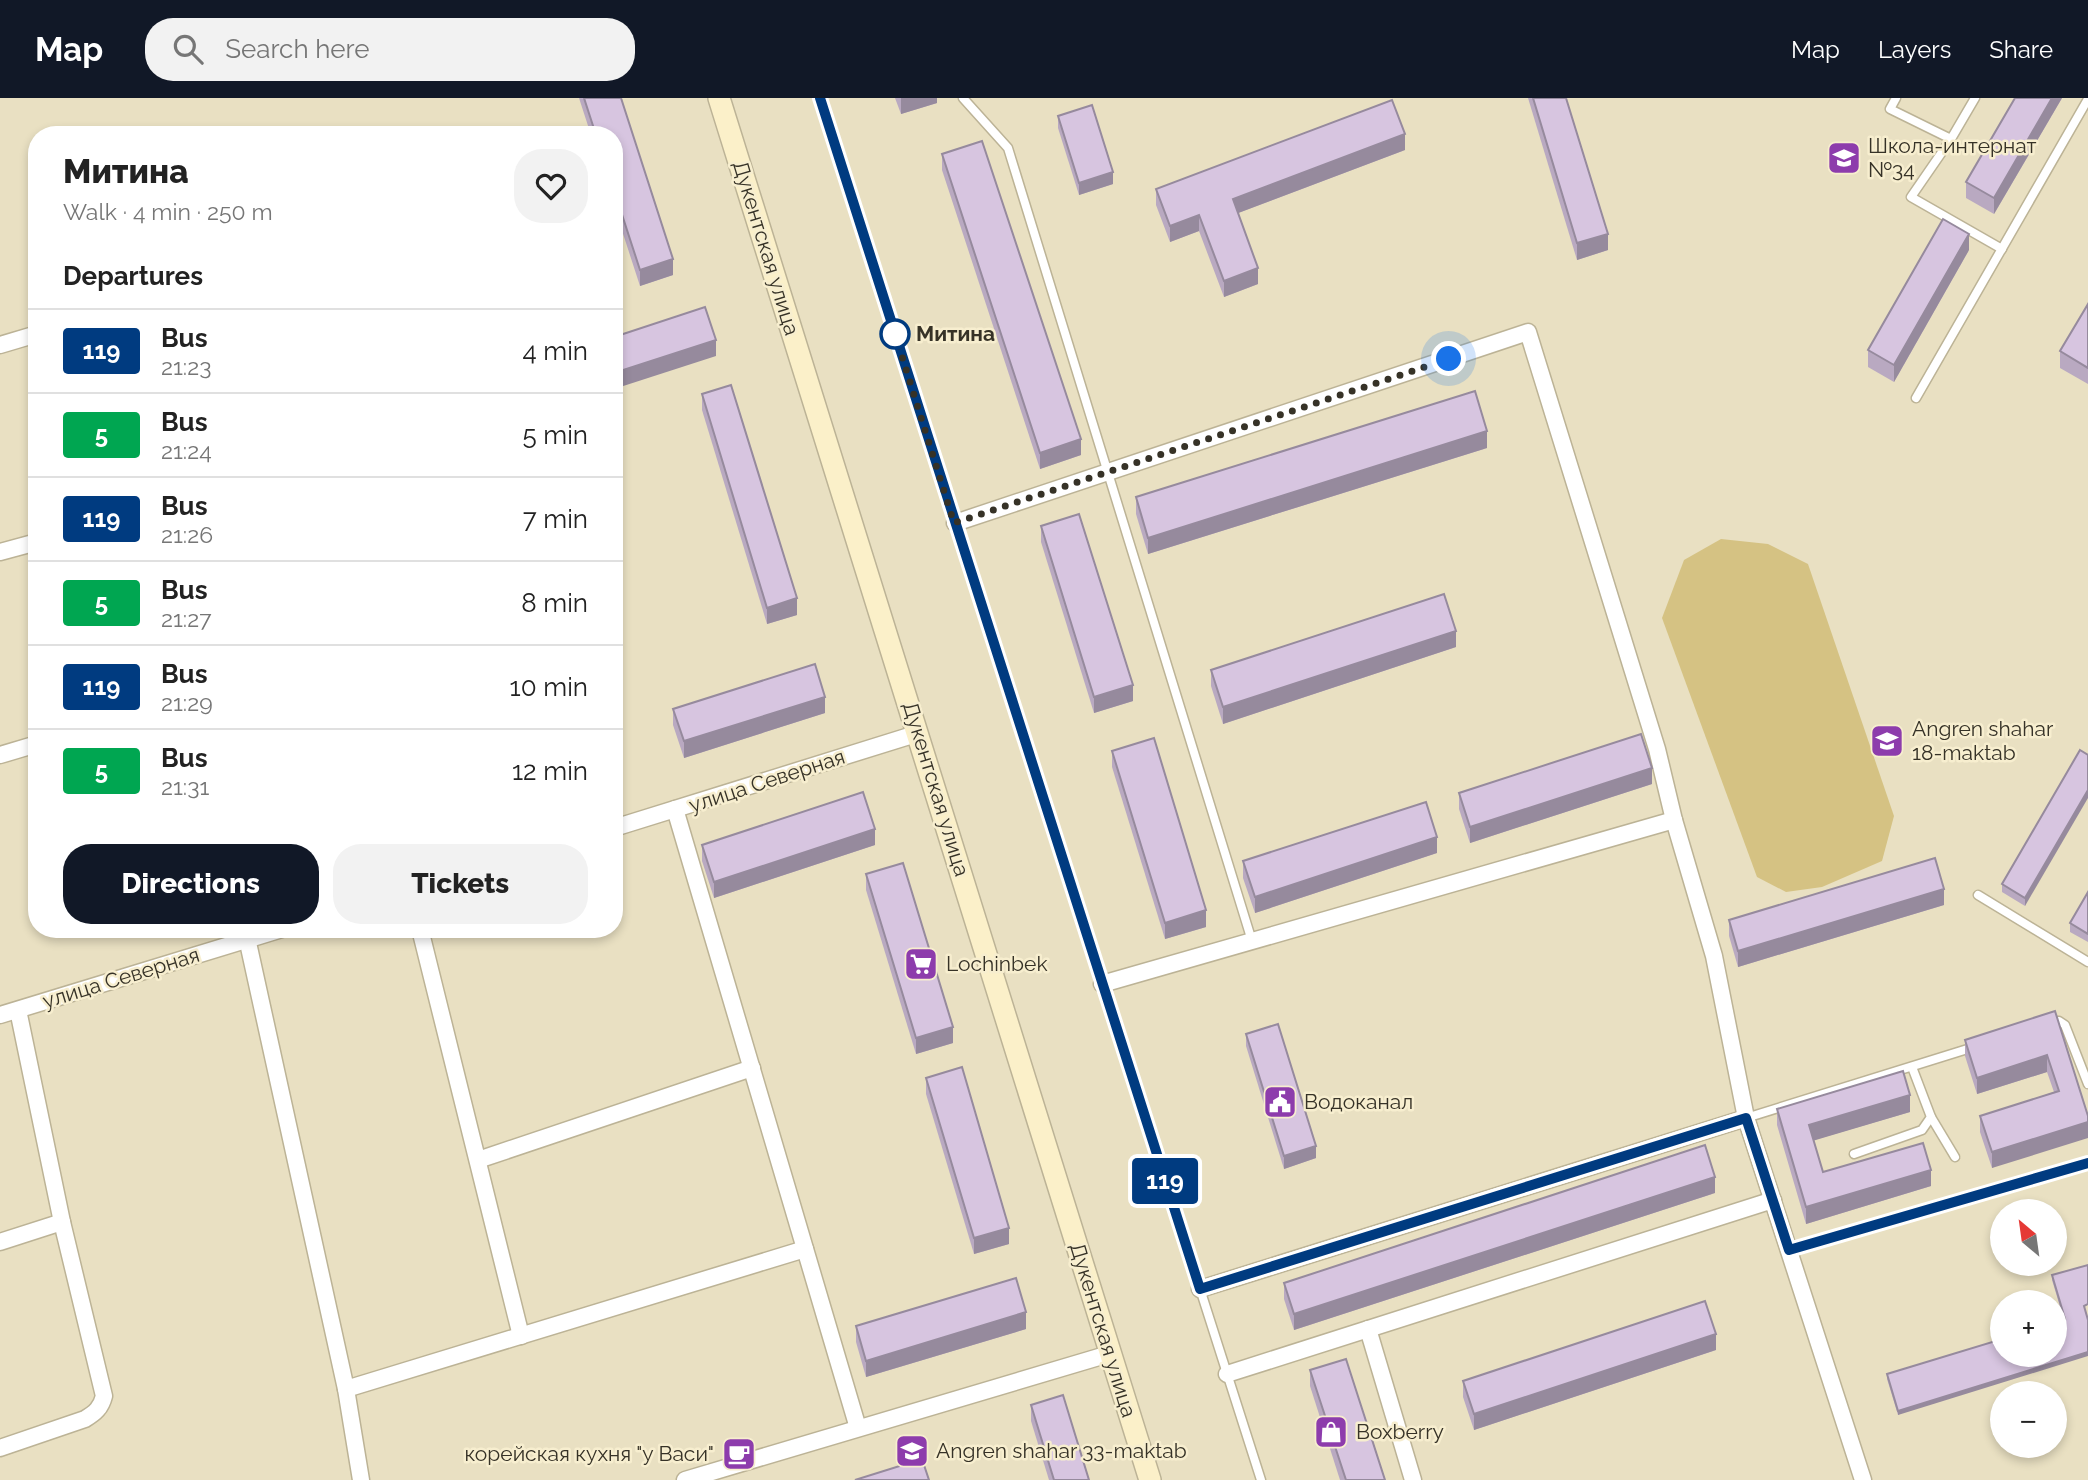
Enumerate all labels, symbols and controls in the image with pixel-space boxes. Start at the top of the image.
search box [145,18,635,81]
text: Map [35,30,103,69]
icon: search [169,30,207,68]
text: Search here [225,34,370,64]
text: Map [1791,35,1840,64]
text: Layers [1878,35,1951,64]
text: Share [1989,35,2053,64]
place label: Школа-интернат №34 [1868,133,2037,182]
school or university icon: Школа-интернат №34 [1825,139,1863,177]
button: heart [514,149,588,223]
text: Митина [63,152,188,191]
street label: Дукентская улица [728,158,805,338]
text: Walk · 4 min · 250 m [63,198,273,225]
text: Departures [63,261,203,291]
marker: Митина [880,319,910,349]
place label: Митина [916,321,995,346]
text: Bus [161,323,208,353]
text: 119 [83,336,120,365]
text: 4 min [522,336,588,366]
your location [1431,341,1466,376]
text: 21:23 [161,353,211,380]
text: Bus [161,407,208,437]
text: 5 [95,420,108,449]
text: 5 min [522,420,588,450]
text: 21:24 [161,437,212,464]
text: Bus [161,491,208,521]
text: 119 [83,504,120,533]
text: 7 min [523,504,588,534]
text: 21:26 [161,521,213,548]
text: Bus [161,575,208,605]
text: 5 [95,588,108,617]
text: 8 min [521,588,588,618]
text: 21:27 [161,605,211,632]
text: Bus [161,659,208,689]
text: 119 [83,672,120,701]
text: 10 min [510,672,588,702]
text: 21:29 [161,689,213,716]
street label: Дукентская улица [898,699,975,879]
place label: Angren shahar 18-maktab [1912,716,2054,765]
school or university icon: Angren shahar 18-maktab [1868,722,1906,760]
text: Bus [161,743,208,773]
street label: улица Северная [686,744,848,818]
text: 5 [95,756,108,785]
text: 12 min [512,756,588,786]
text: 21:31 [161,773,209,800]
button: Directions [63,844,319,924]
button: Tickets [333,844,588,924]
street label: улица Северная [39,942,202,1013]
supermarket icon: Lochinbek [902,945,940,983]
place label: Lochinbek [946,951,1048,976]
public building icon: Водоканал [1261,1083,1299,1121]
place label: Водоканал [1304,1089,1413,1114]
line badge: 119 [1125,1158,1205,1204]
text: 119 [1146,1166,1184,1195]
north arrow [1990,1199,2067,1276]
map controls [1990,1199,2067,1458]
street label: Дукентская улица [1065,1240,1142,1420]
button: + [1990,1290,2067,1367]
button: − [1990,1381,2067,1458]
shop icon: Boxberry [1312,1413,1350,1451]
place label: Boxberry [1356,1419,1444,1444]
school or university icon: Angren shahar 33-maktab [893,1432,931,1470]
cafe icon: корейская кухня "у Васи" [720,1435,758,1473]
place label: Angren shahar 33-maktab [936,1438,1187,1463]
place label: корейская кухня "у Васи" [465,1441,714,1466]

